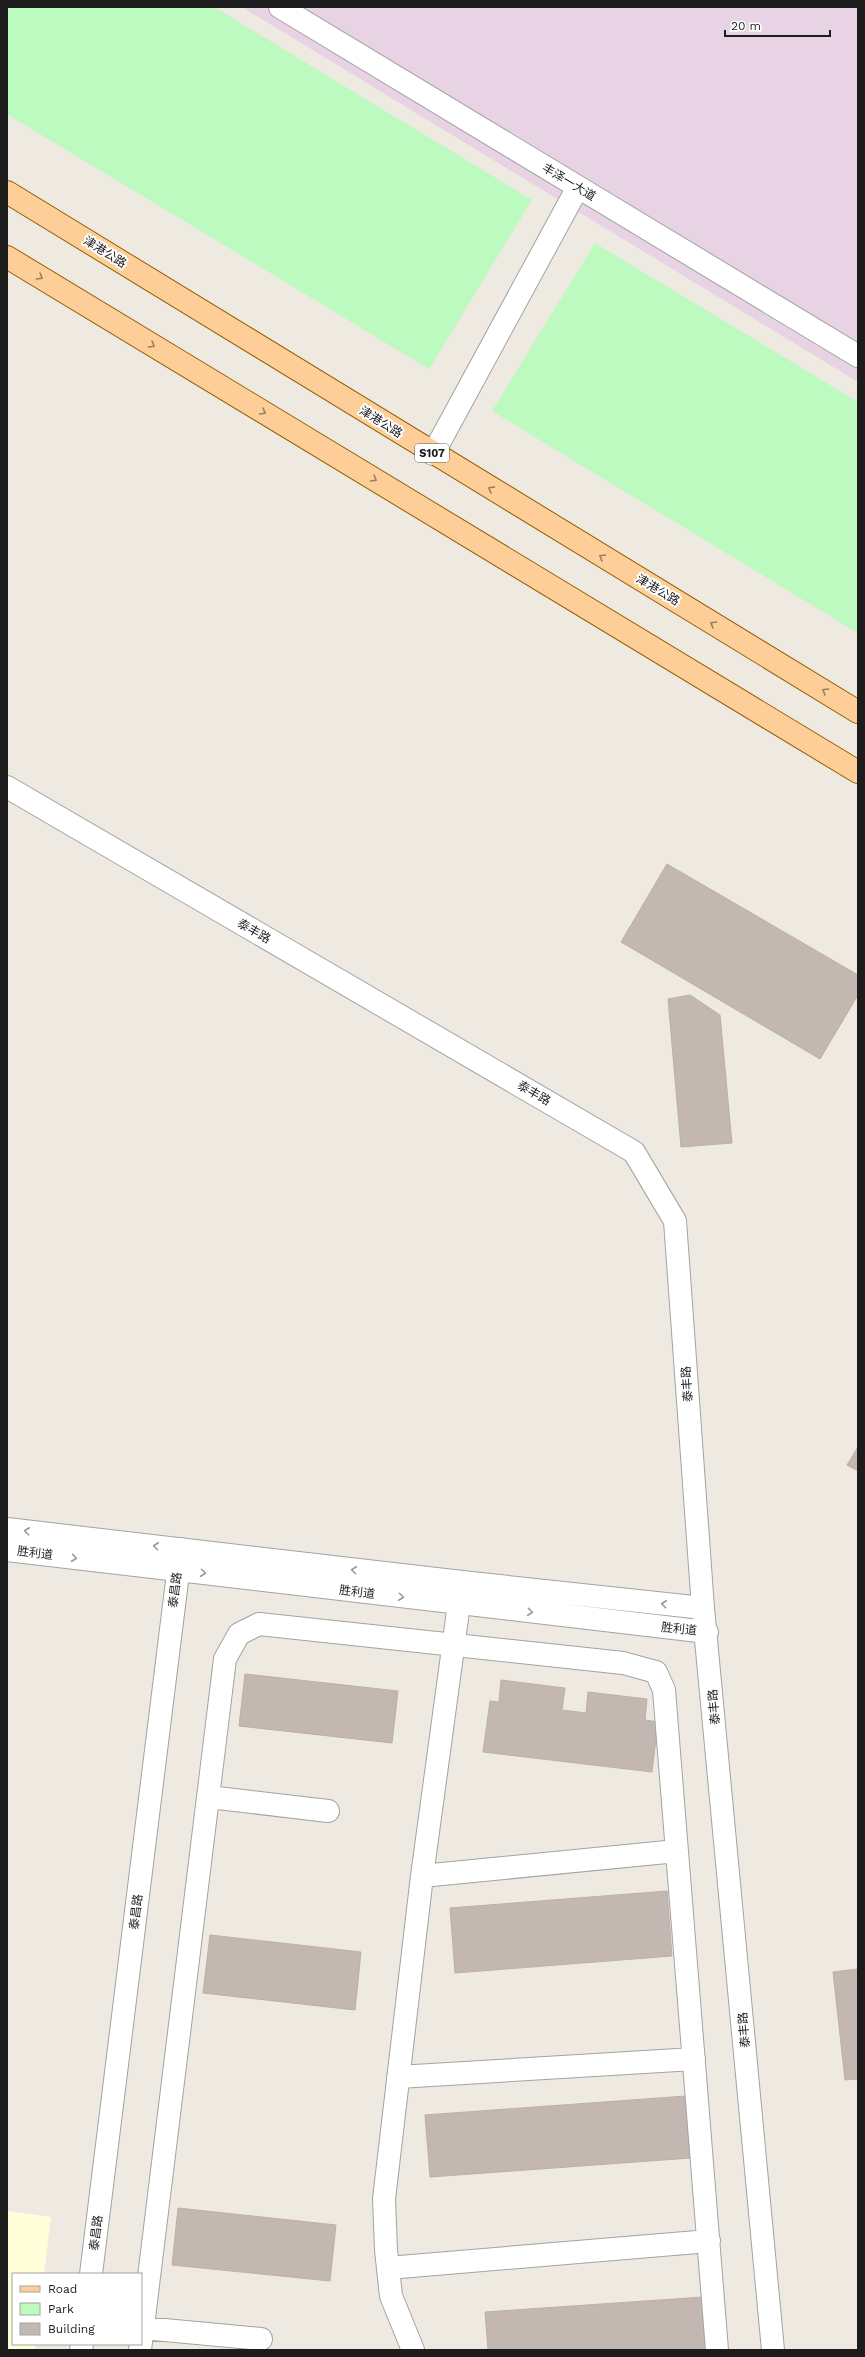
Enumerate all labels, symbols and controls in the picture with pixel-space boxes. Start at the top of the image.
scale bar [725,12,830,38]
text: 20 m [731,19,761,33]
street label: 丰泽一大道 [540,161,598,203]
street label: 津港公路 [81,233,129,271]
one-way arrow [36,273,43,280]
one-way arrow [148,340,155,347]
street label: 津港公路 [357,403,405,441]
one-way arrow [259,407,266,415]
road number: S107 [415,444,449,462]
one-way arrow [370,475,377,482]
one-way arrow [488,487,495,494]
one-way arrow [599,554,606,561]
street label: 津港公路 [634,572,682,608]
one-way arrow [711,622,718,629]
one-way arrow [822,689,829,696]
street label: 泰丰路 [235,916,273,946]
street label: 泰丰路 [515,1078,553,1108]
street label: 泰丰路 [679,1366,695,1402]
one-way arrow [24,1527,30,1536]
one-way arrow [153,1542,159,1551]
street label: 胜利道 [16,1544,54,1562]
one-way arrow [70,1553,77,1562]
one-way arrow [351,1566,357,1575]
one-way arrow [200,1568,206,1577]
street label: 泰昌路 [166,1571,184,1609]
street label: 胜利道 [338,1583,376,1601]
one-way arrow [398,1592,404,1601]
one-way arrow [661,1600,667,1609]
one-way arrow [527,1607,533,1616]
street label: 胜利道 [660,1620,698,1638]
street label: 泰丰路 [705,1688,723,1726]
street label: 泰昌路 [127,1893,145,1931]
street label: 泰丰路 [735,2011,753,2049]
street label: 泰昌路 [87,2214,105,2252]
legend [12,2273,142,2345]
text: Road [48,2282,77,2296]
text: Park [48,2302,74,2316]
text: Building [48,2322,95,2336]

